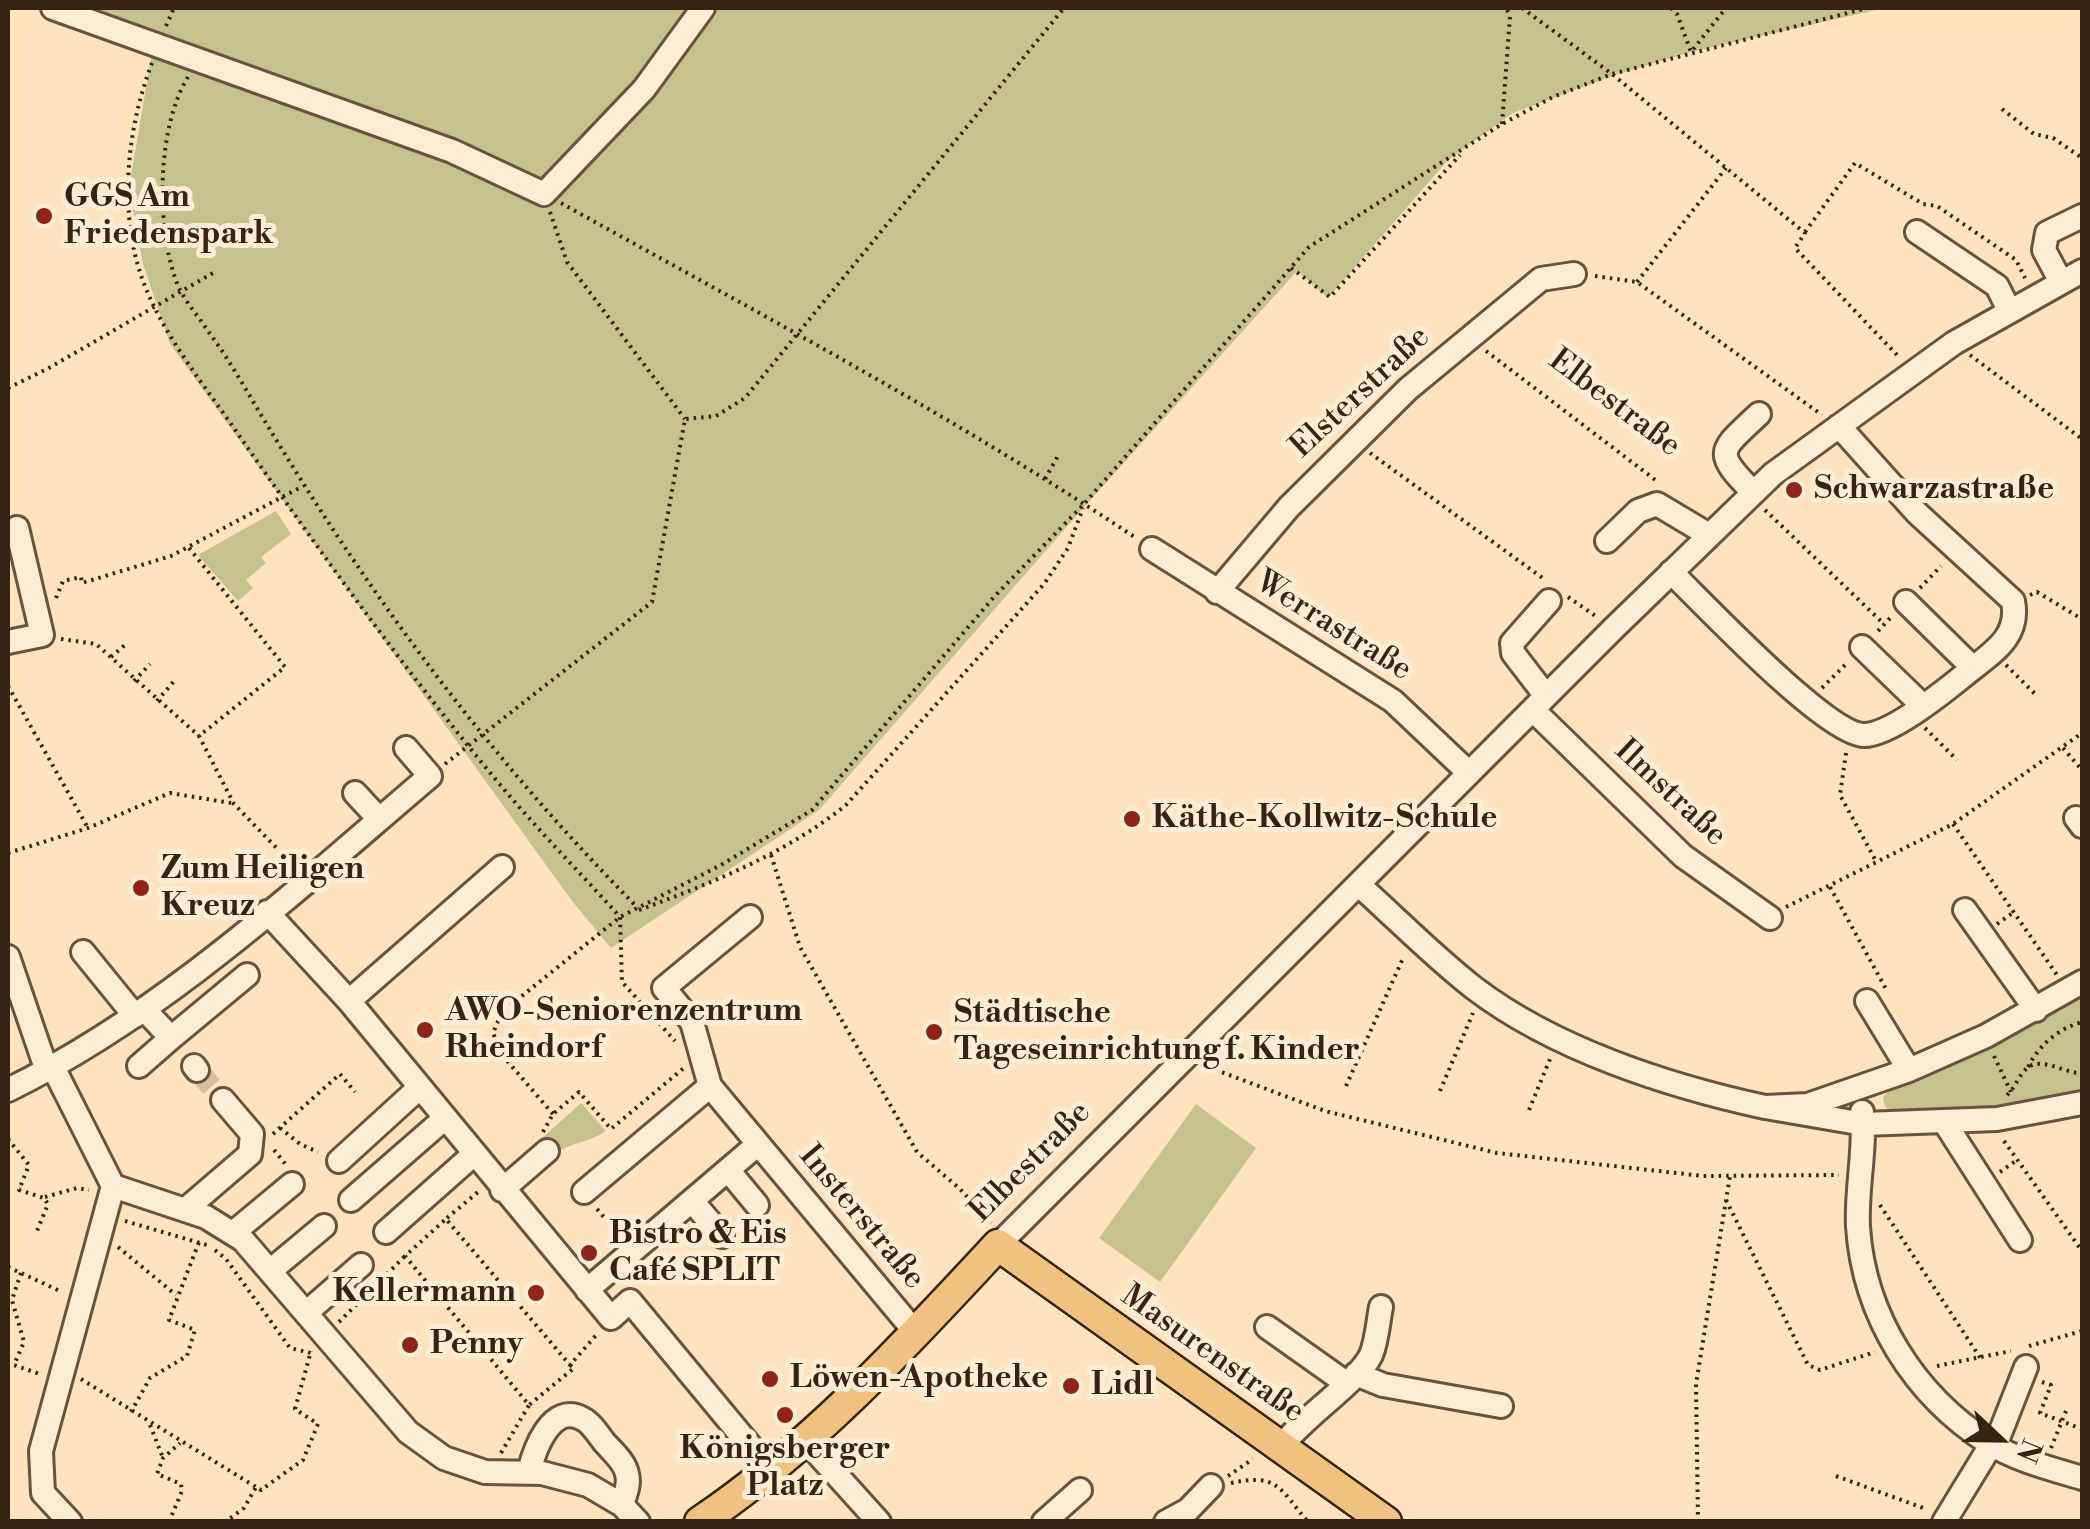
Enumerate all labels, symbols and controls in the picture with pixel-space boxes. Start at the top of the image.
place label: GGS Am Friedenspark [64,179,273,254]
marker: GGS Am Friedenspark [33,205,55,227]
street label: Elsterstraße [1283,319,1439,467]
street label: Elbestraße [1540,342,1688,466]
place label: Schwarzastraße [1814,471,2054,509]
marker: Schwarzastraße [1783,479,1805,501]
street label: Werrastraße [1248,564,1418,690]
street label: Ilmstraße [1606,732,1734,856]
place label: Käthe-Kollwitz-Schule [1152,800,1497,838]
marker: Käthe-Kollwitz-Schule [1121,808,1143,830]
place label: Zum Heiligen Kreuz [161,851,364,926]
marker: Zum Heiligen Kreuz [130,877,152,899]
place label: AWO-Seniorenzentrum Rheindorf [445,993,802,1068]
place label: Städtische Tageseinrichtung f. Kinder [954,995,1360,1070]
marker: AWO-Seniorenzentrum Rheindorf [414,1019,436,1041]
marker: Städtische Tageseinrichtung f. Kinder [923,1021,945,1043]
street label: Elbestraße [962,1094,1100,1232]
street label: Insterstraße [790,1138,932,1298]
place label: Bistro & Eis Café SPLIT [609,1216,787,1291]
marker: Bistro & Eis Café SPLIT [578,1242,600,1264]
place label: Kellermann [333,1274,516,1312]
street label: Masurenstraße [1113,1278,1311,1432]
marker: Kellermann [525,1282,547,1304]
place label: Penny [430,1326,523,1364]
marker: Penny [399,1334,421,1356]
place label: Löwen-Apotheke [790,1360,1048,1398]
place label: Lidl [1091,1367,1154,1405]
marker: Löwen-Apotheke [759,1368,781,1390]
marker: Lidl [1060,1375,1082,1397]
north arrow [1950,1389,2050,1489]
marker: Königsberger Platz [774,1404,796,1426]
place label: Königsberger Platz [680,1431,890,1506]
text: N [2008,1434,2049,1467]

